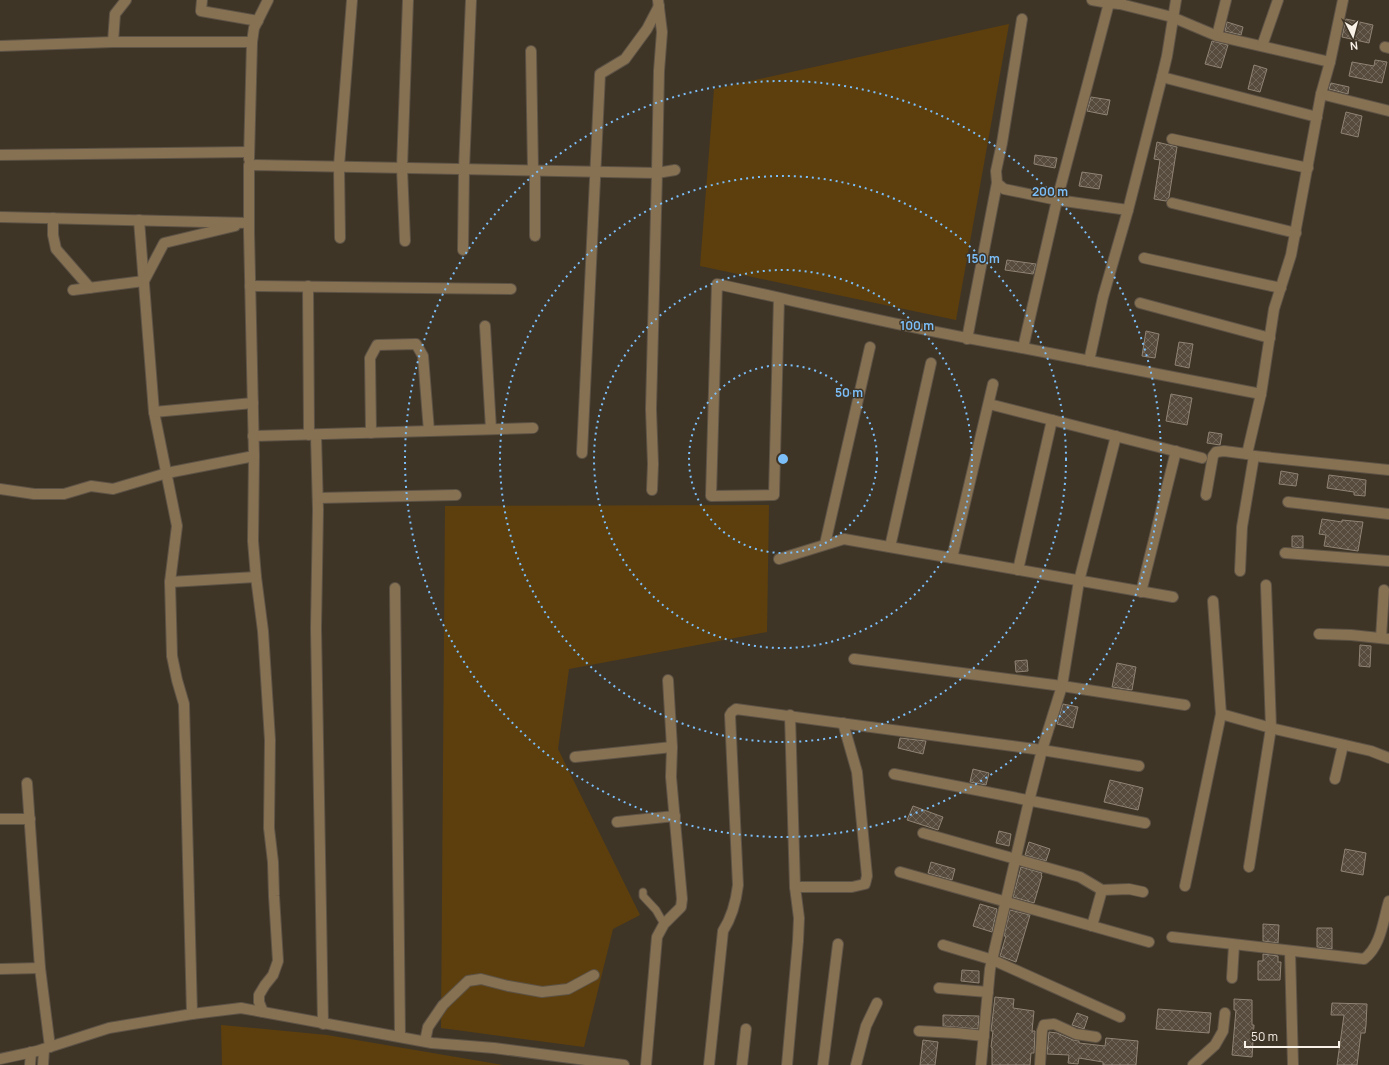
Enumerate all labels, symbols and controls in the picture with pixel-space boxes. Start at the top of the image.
north arrow [1333,16,1373,56]
text: N [1349,39,1359,54]
text: 200 m [1032,183,1068,200]
text: 150 m [966,250,1000,267]
text: 100 m [900,317,934,334]
text: 50 m [835,384,863,401]
centre of rings [776,452,790,466]
scale bar [1245,1023,1339,1049]
text: 50 m [1251,1028,1278,1045]

